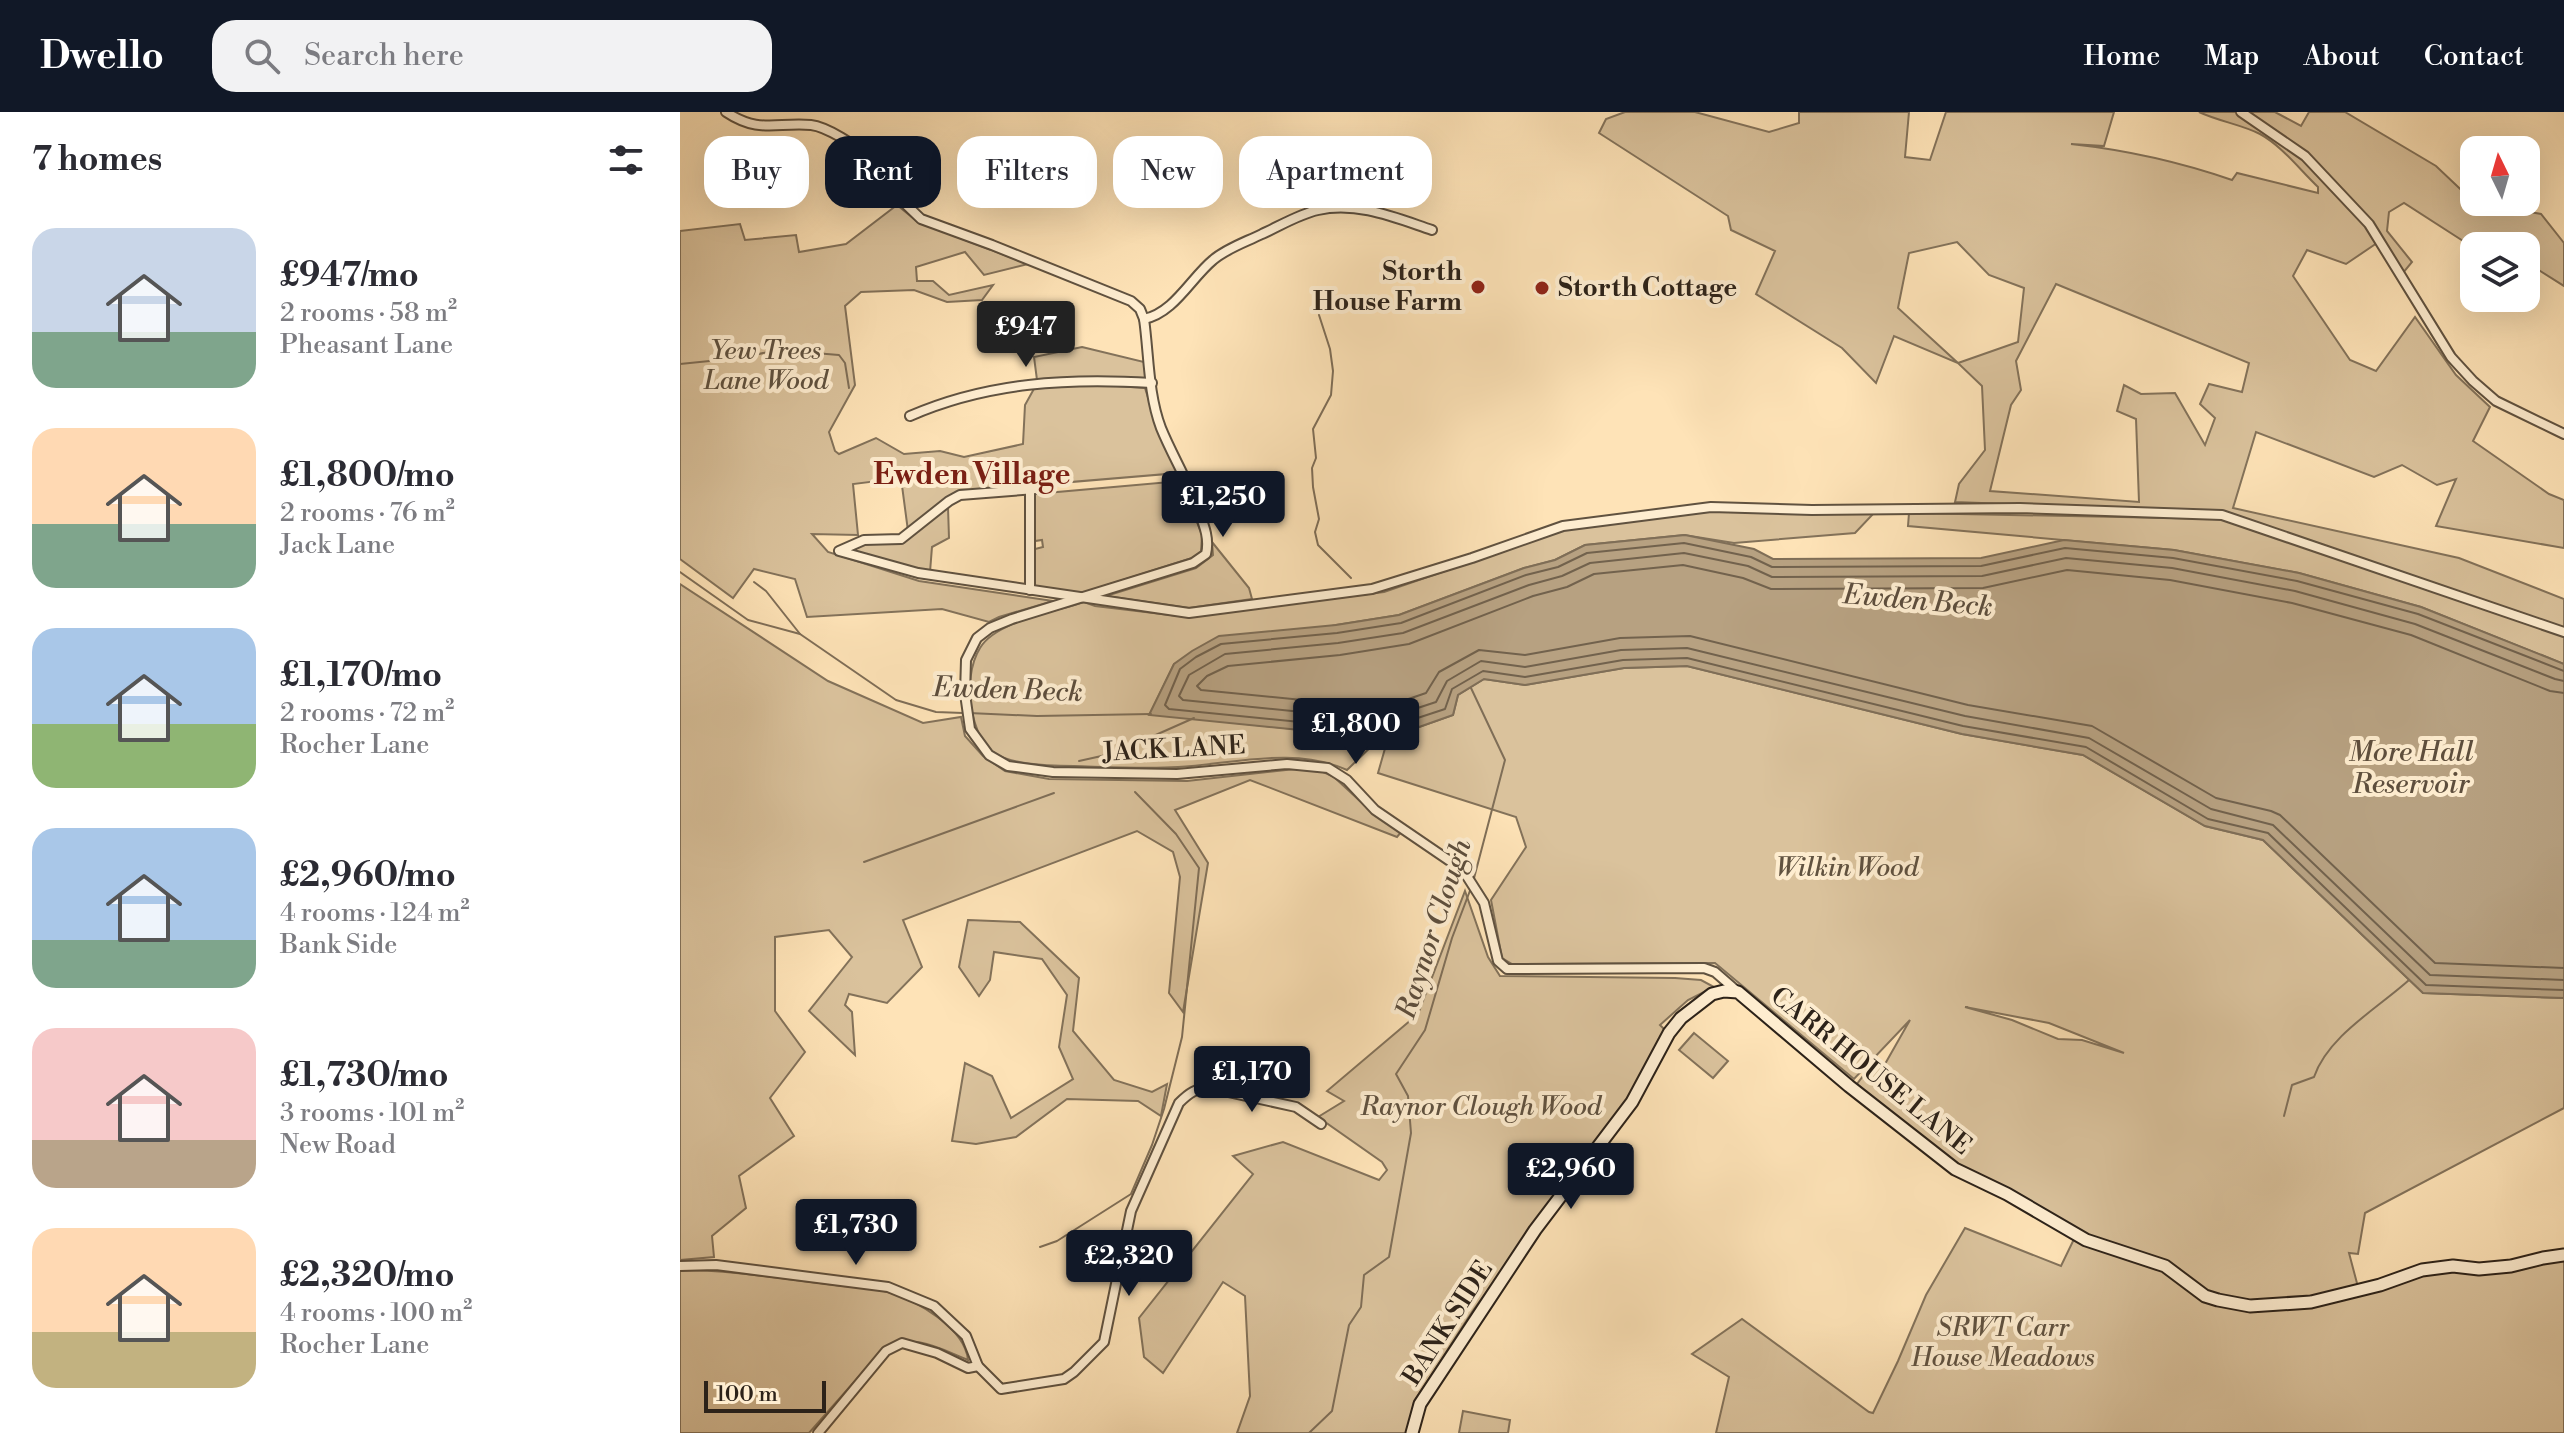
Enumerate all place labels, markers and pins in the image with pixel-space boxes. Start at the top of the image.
place label: Storth House Farm [1313,256,1462,318]
place label: Storth Cottage [1558,272,1737,304]
marker: Storth House Farm [1469,278,1487,296]
marker: Storth Cottage [1533,279,1551,297]
pin: £947 [979,301,1073,369]
pin: £1,250 [1158,471,1288,539]
pin: £1,800 [1291,698,1421,766]
pin: £1,170 [1187,1046,1317,1114]
pin: £2,960 [1506,1143,1636,1211]
pin: £1,730 [791,1199,921,1267]
pin: £2,320 [1064,1230,1194,1298]

